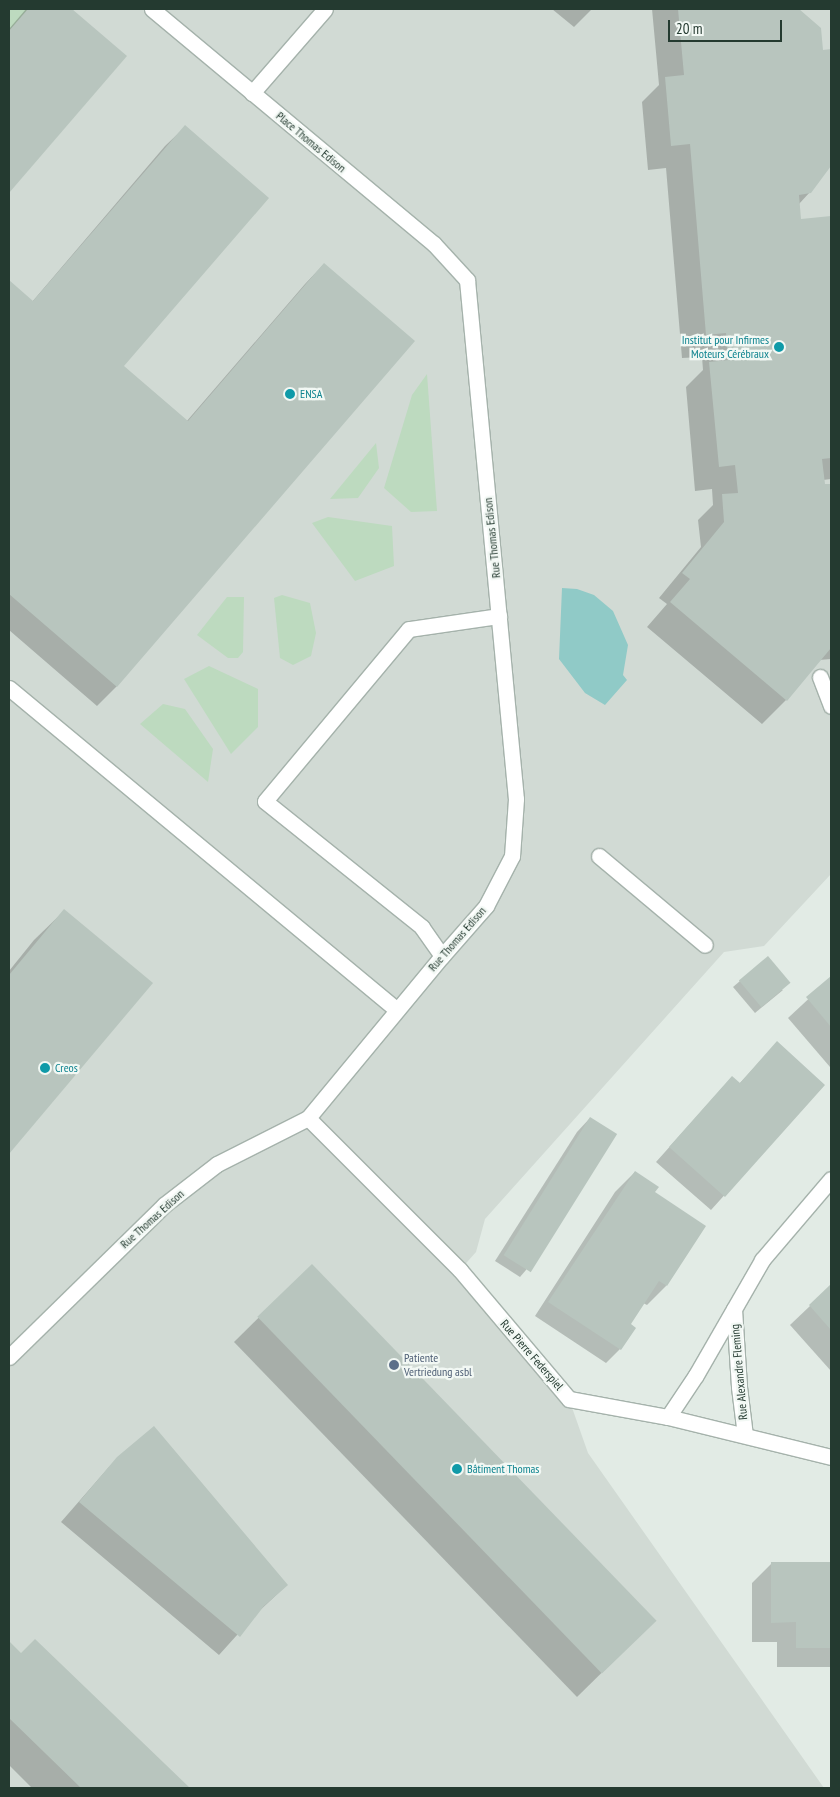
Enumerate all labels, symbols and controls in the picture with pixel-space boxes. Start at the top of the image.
scale bar [670,10,784,42]
text: 20 m [676,19,702,38]
street label: Place Thomas Edison [273,109,349,175]
place label: Institut pour Infirmes Moteurs Cérébraux [682,333,769,361]
marker: Institut pour Infirmes Moteurs Cérébraux [773,341,785,353]
place label: ENSA [300,387,322,401]
marker: ENSA [284,388,296,400]
street label: Rue Thomas Edison [481,497,503,579]
street label: Rue Thomas Edison [425,904,489,974]
place label: Creos [55,1061,78,1075]
marker: Creos [39,1062,51,1074]
street label: Rue Thomas Edison [117,1187,187,1251]
street label: Rue Pierre Federspiel [498,1317,566,1393]
street label: Rue Alexandre Fleming [728,1323,750,1421]
place label: Patiente Vertriedung asbl [404,1351,472,1379]
marker: Patiente Vertriedung asbl [388,1359,400,1371]
place label: Bâtiment Thomas [467,1462,540,1476]
marker: Bâtiment Thomas [451,1463,463,1475]

